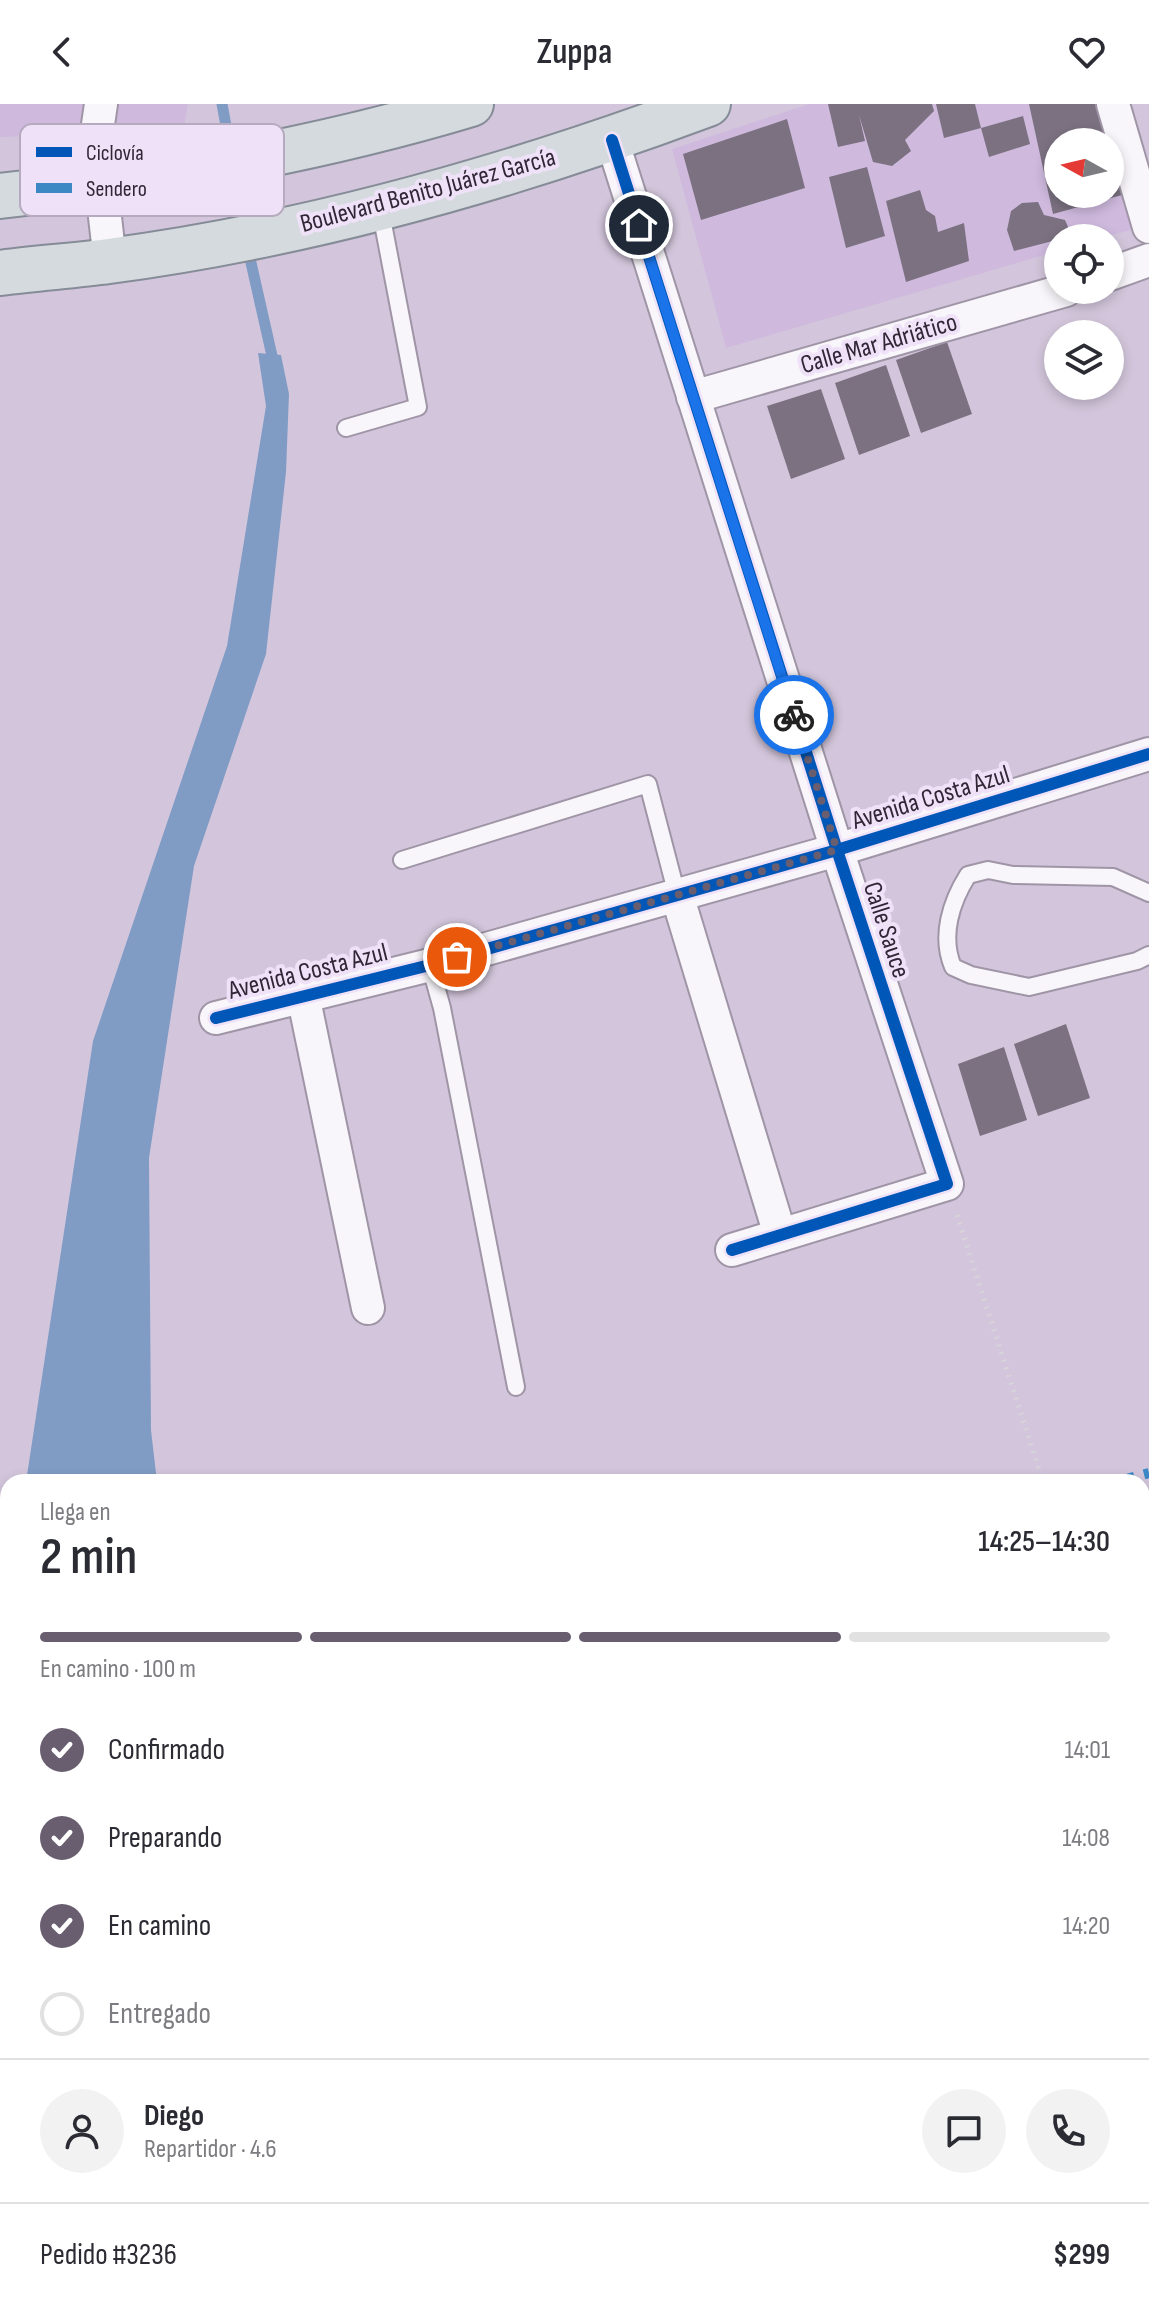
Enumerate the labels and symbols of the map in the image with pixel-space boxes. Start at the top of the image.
legend [20,124,284,216]
north arrow [1044,128,1124,208]
text: Ciclovía [86,140,144,167]
street label: Boulevard Benito Juárez García [297,142,559,240]
text: Sendero [86,176,147,203]
pin [605,191,673,259]
street label: Calle Mar Adriático [797,307,961,381]
courier [754,675,834,755]
street label: Avenida Costa Azul [848,759,1013,837]
street label: Calle Sauce [856,878,916,982]
pin [423,923,491,991]
street label: Avenida Costa Azul [224,937,391,1007]

